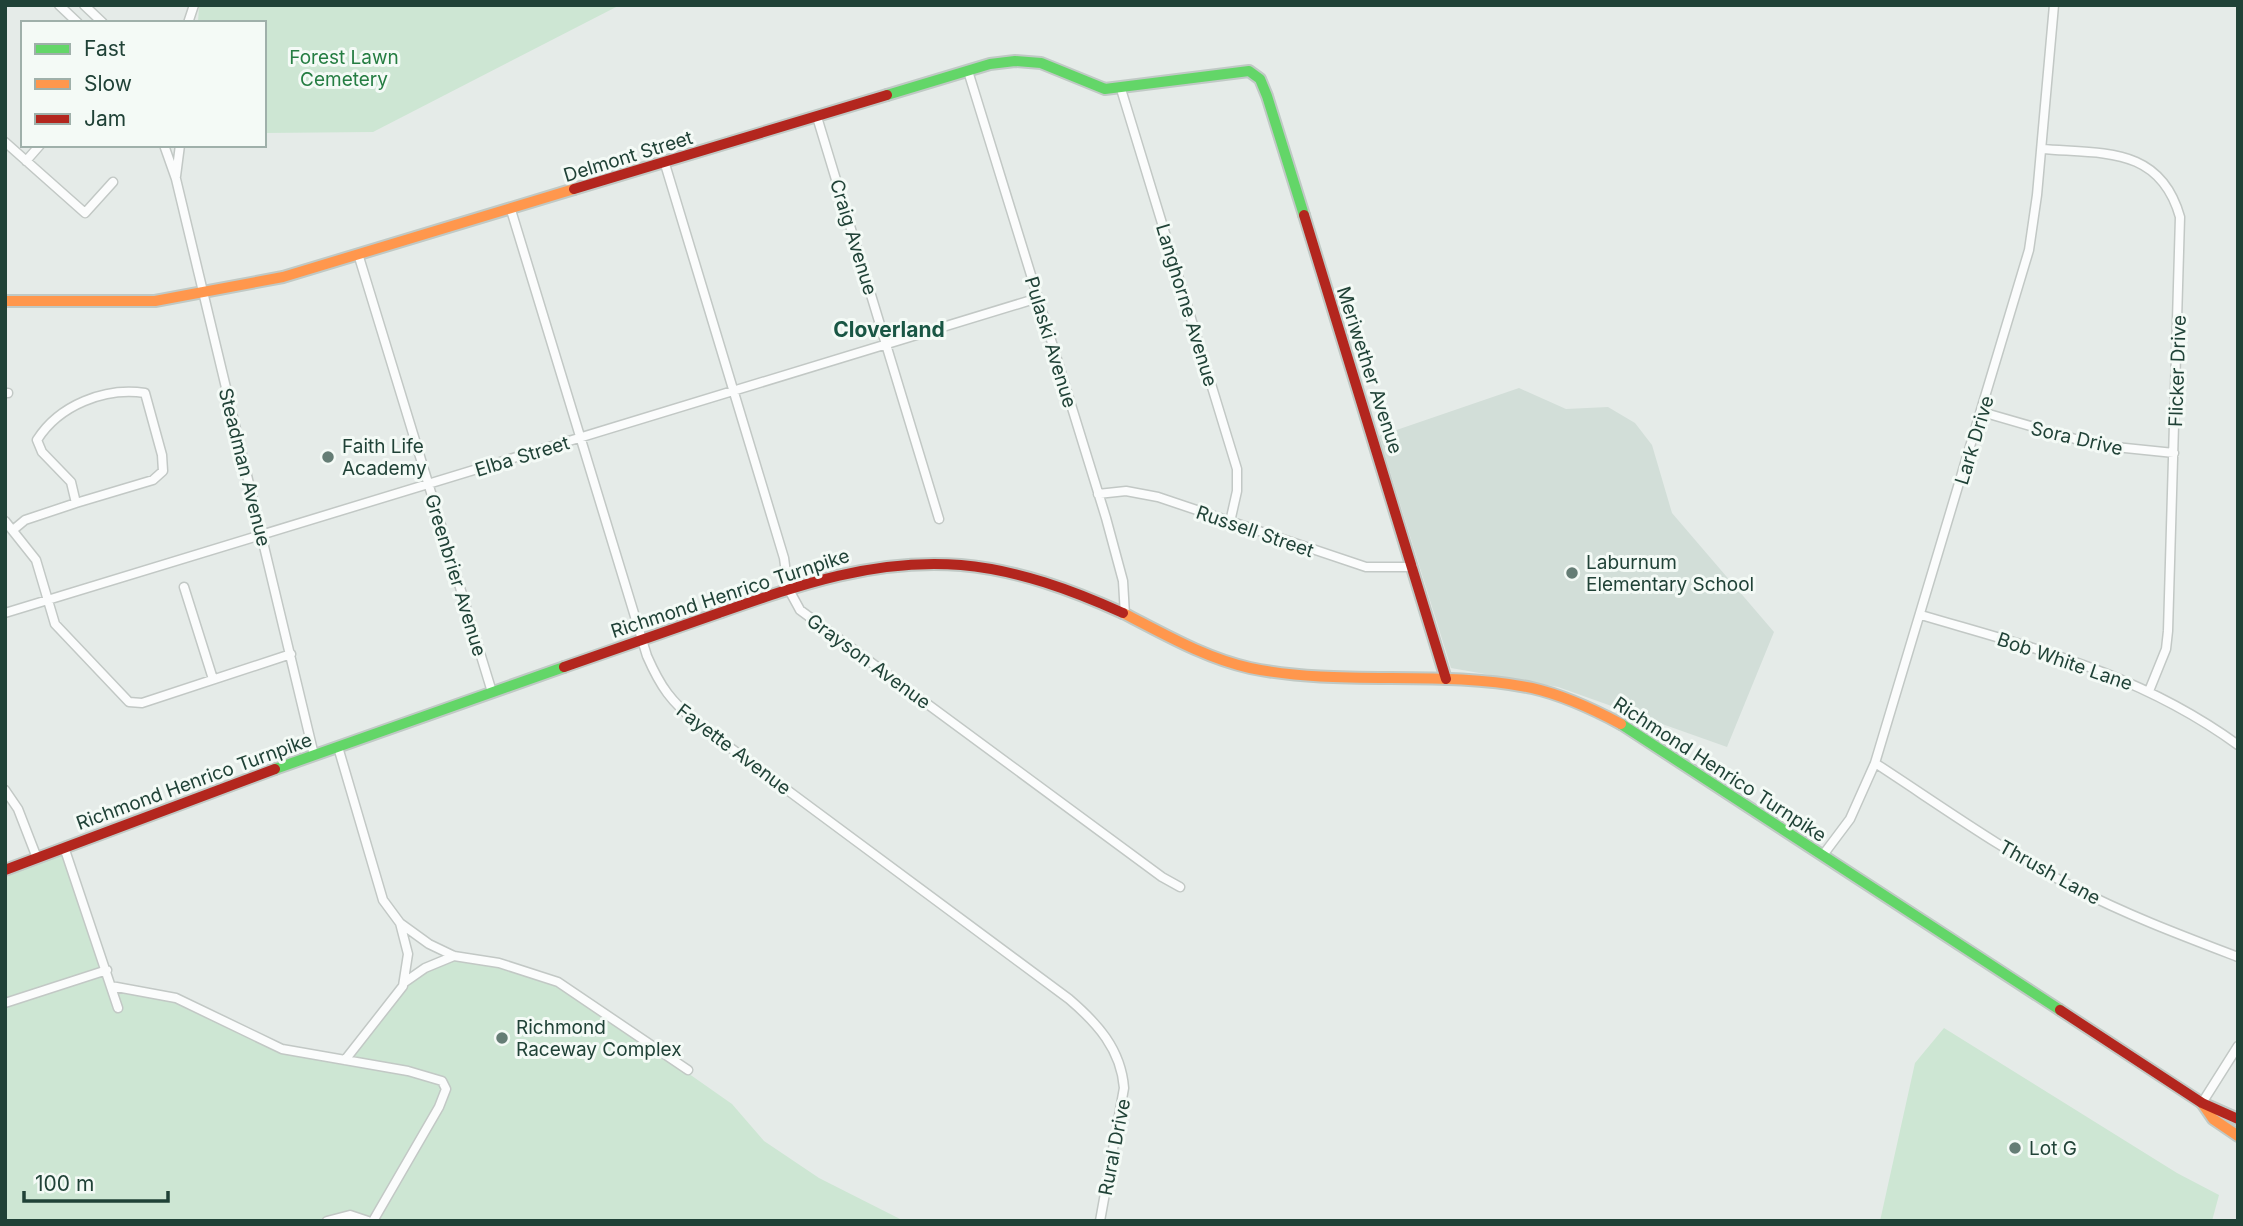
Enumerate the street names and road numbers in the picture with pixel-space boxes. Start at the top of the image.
street label: Delmont Street [561,126,695,187]
street label: Craig Avenue [825,176,882,298]
street label: Langhorne Avenue [1151,221,1222,389]
street label: Pulaski Avenue [1020,274,1081,410]
street label: Meriwether Avenue [1332,284,1407,457]
street label: Flicker Drive [2164,315,2191,427]
street label: Steadman Avenue [214,386,275,549]
street label: Lark Drive [1950,393,1999,487]
street label: Sora Drive [2029,417,2125,460]
street label: Elba Street [472,431,572,482]
street label: Greenbrier Avenue [420,491,491,659]
street label: Russell Street [1193,501,1317,562]
street label: Richmond Henrico Turnpike [608,544,852,643]
street label: Grayson Avenue [802,609,935,714]
street label: Bob White Lane [1994,628,2135,695]
street label: Richmond Henrico Turnpike [1609,692,1831,847]
street label: Fayette Avenue [672,699,796,800]
street label: Richmond Henrico Turnpike [73,728,315,835]
street label: Thrush Lane [1995,835,2104,910]
street label: Rural Drive [1094,1097,1135,1198]

